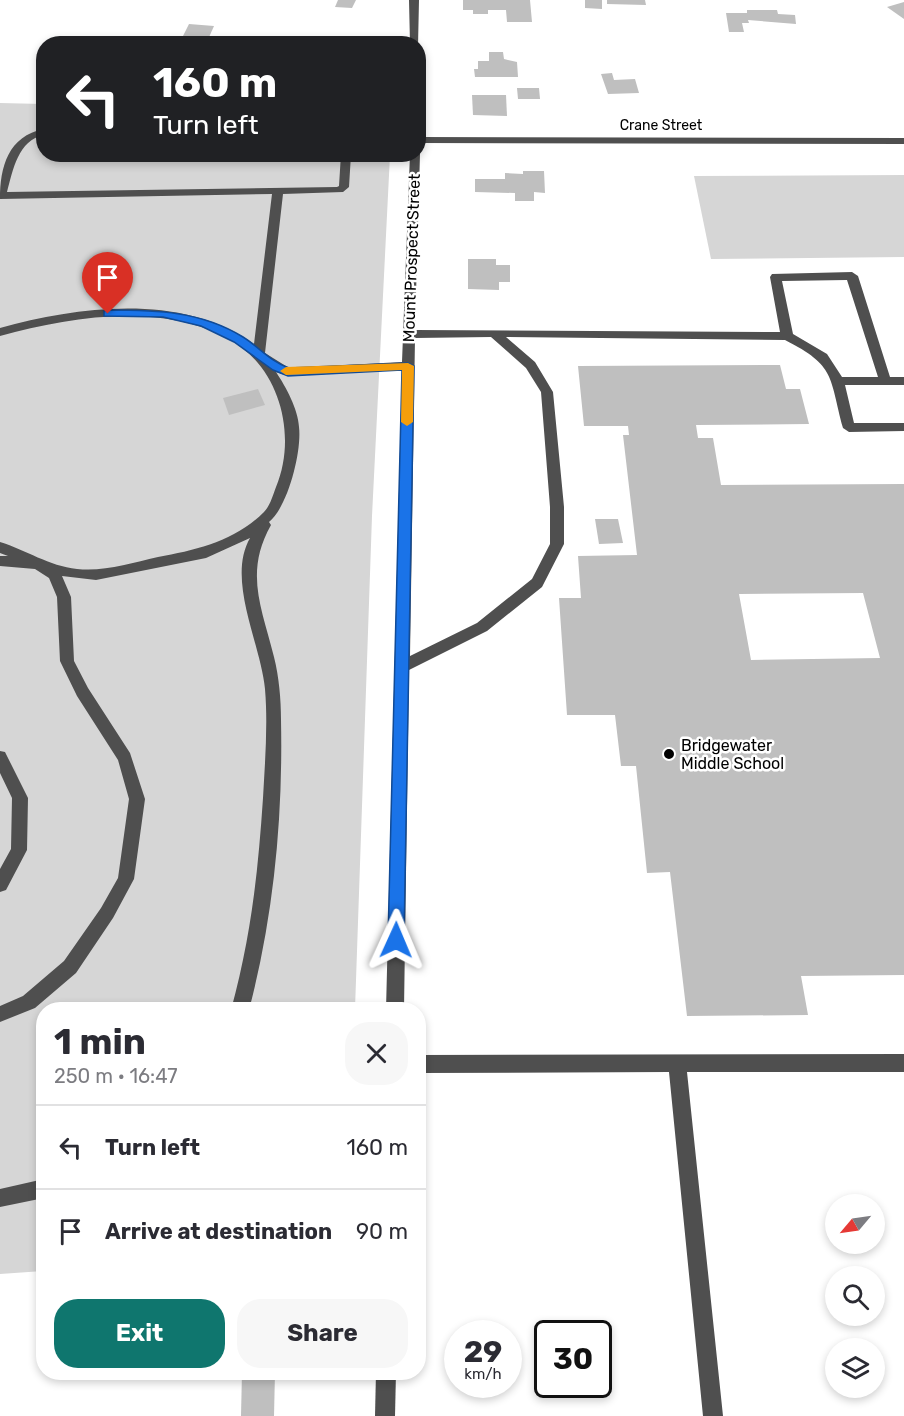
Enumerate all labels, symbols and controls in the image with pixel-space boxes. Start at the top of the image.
text: 160 m [153,58,277,108]
icon: left [54,60,132,138]
text: Turn left [153,109,258,141]
street label: Crane Street [620,117,703,134]
street label: Mount Prospect Street [399,173,424,343]
pin [82,252,133,314]
icon: arrive [91,261,124,294]
place label: Bridgewater Middle School [681,736,784,773]
marker: Bridgewater Middle School [662,747,676,761]
position arrow [364,908,428,972]
text: 1 min [54,1020,146,1063]
button: close [345,1022,408,1085]
text: 250 m · 16:47 [54,1064,177,1088]
icon: left [54,1131,87,1164]
text: Turn left [105,1134,200,1161]
text: 160 m [346,1134,408,1161]
north arrow [825,1194,885,1254]
map controls [825,1194,885,1398]
icon: arrive [54,1215,87,1248]
text: Arrive at destination [105,1218,332,1245]
text: 90 m [356,1218,408,1245]
button: search [825,1266,885,1326]
button: Exit [54,1299,225,1368]
button: Share [237,1299,408,1368]
speed limit sign: 30 [534,1320,612,1398]
text: 29 [464,1334,502,1370]
button: layers [825,1338,885,1398]
text: km/h [464,1365,502,1383]

